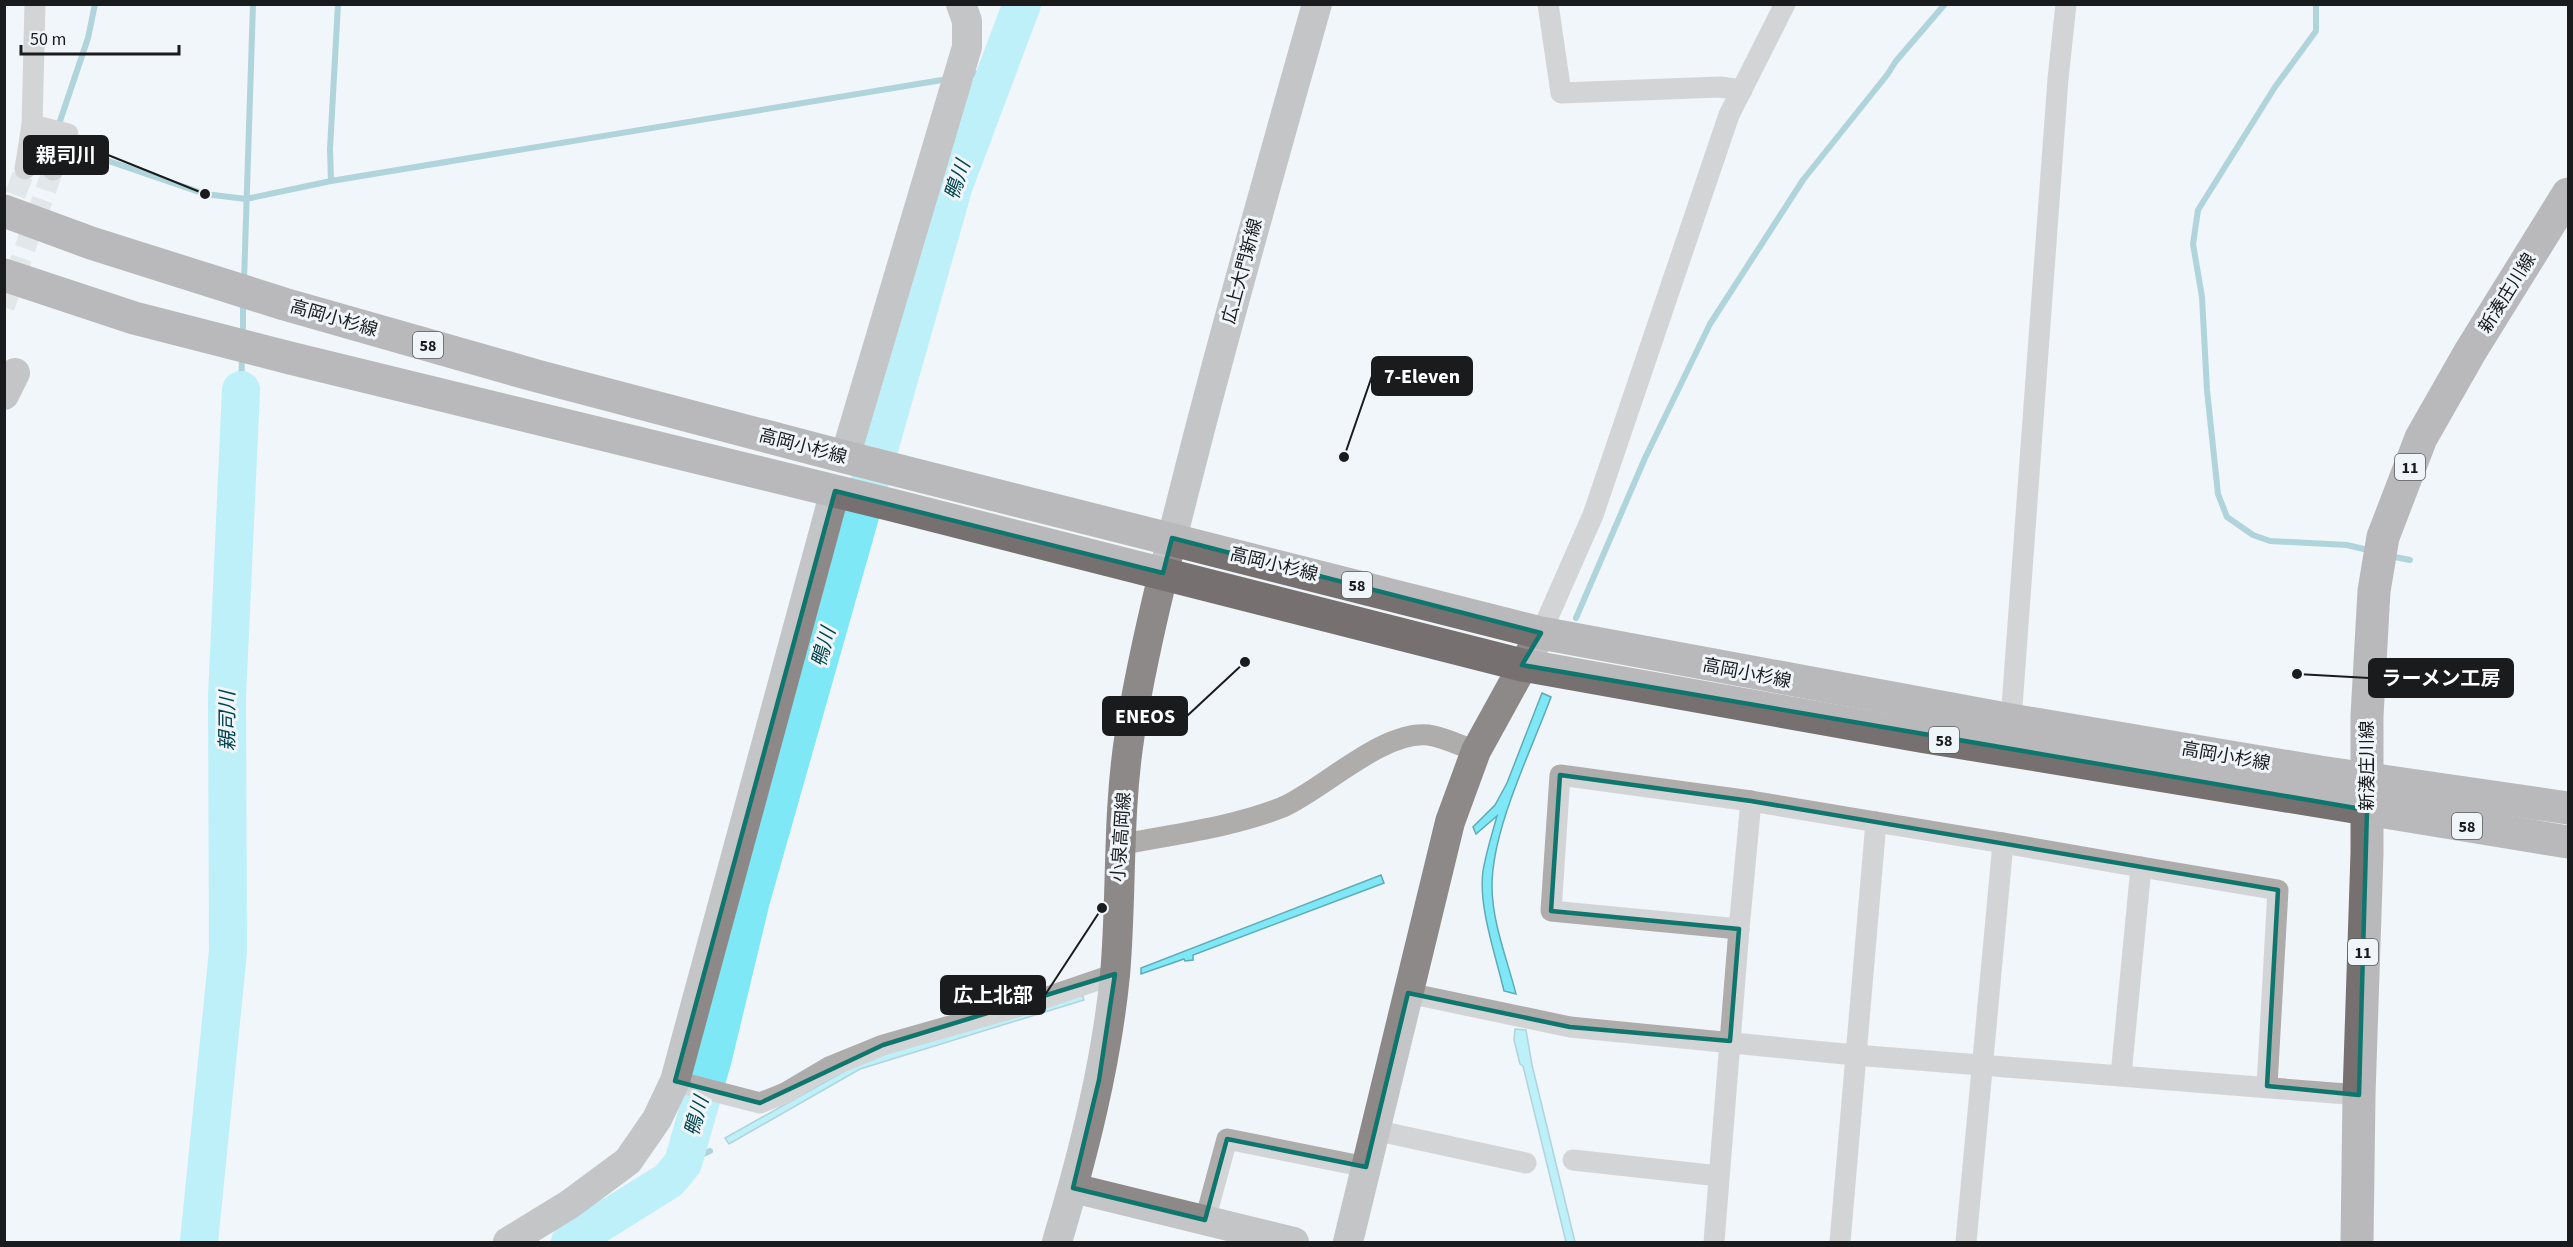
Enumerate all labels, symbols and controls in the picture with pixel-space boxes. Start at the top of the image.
scale bar [21,18,178,56]
text: 50 m [30,27,66,52]
callout: 親司川 [24,136,108,174]
text: 親司川 [36,142,96,170]
water label: 鴨川 [938,155,978,204]
street label: 広上大門新線 [1216,216,1269,327]
street label: 新湊庄川線 [2473,248,2542,338]
street label: 高岡小杉線 [287,294,381,343]
road number: 58 [413,332,443,358]
callout: 7-Eleven [1372,357,1472,395]
text: 7-Eleven [1384,363,1460,391]
street label: 高岡小杉線 [756,423,850,470]
road number: 11 [2395,454,2425,480]
street label: 高岡小杉線 [1227,541,1321,588]
road number: 58 [1342,572,1372,598]
water label: 鴨川 [805,622,843,670]
street label: 高岡小杉線 [1700,653,1793,694]
callout: ラーメン工房 [2369,659,2513,697]
text: ラーメン工房 [2381,665,2501,693]
water label: 親司川 [214,689,242,751]
callout: ENEOS [1103,697,1187,735]
text: ENEOS [1115,703,1175,731]
street label: 新湊庄川線 [2355,721,2380,811]
road number: 58 [1929,727,1959,753]
street label: 高岡小杉線 [2179,736,2272,777]
street label: 小泉高岡線 [1106,791,1137,883]
road number: 58 [2452,813,2482,839]
road number: 11 [2348,939,2378,965]
callout: 広上北部 [941,976,1045,1014]
text: 広上北部 [953,982,1033,1010]
water label: 鴨川 [678,1091,716,1139]

